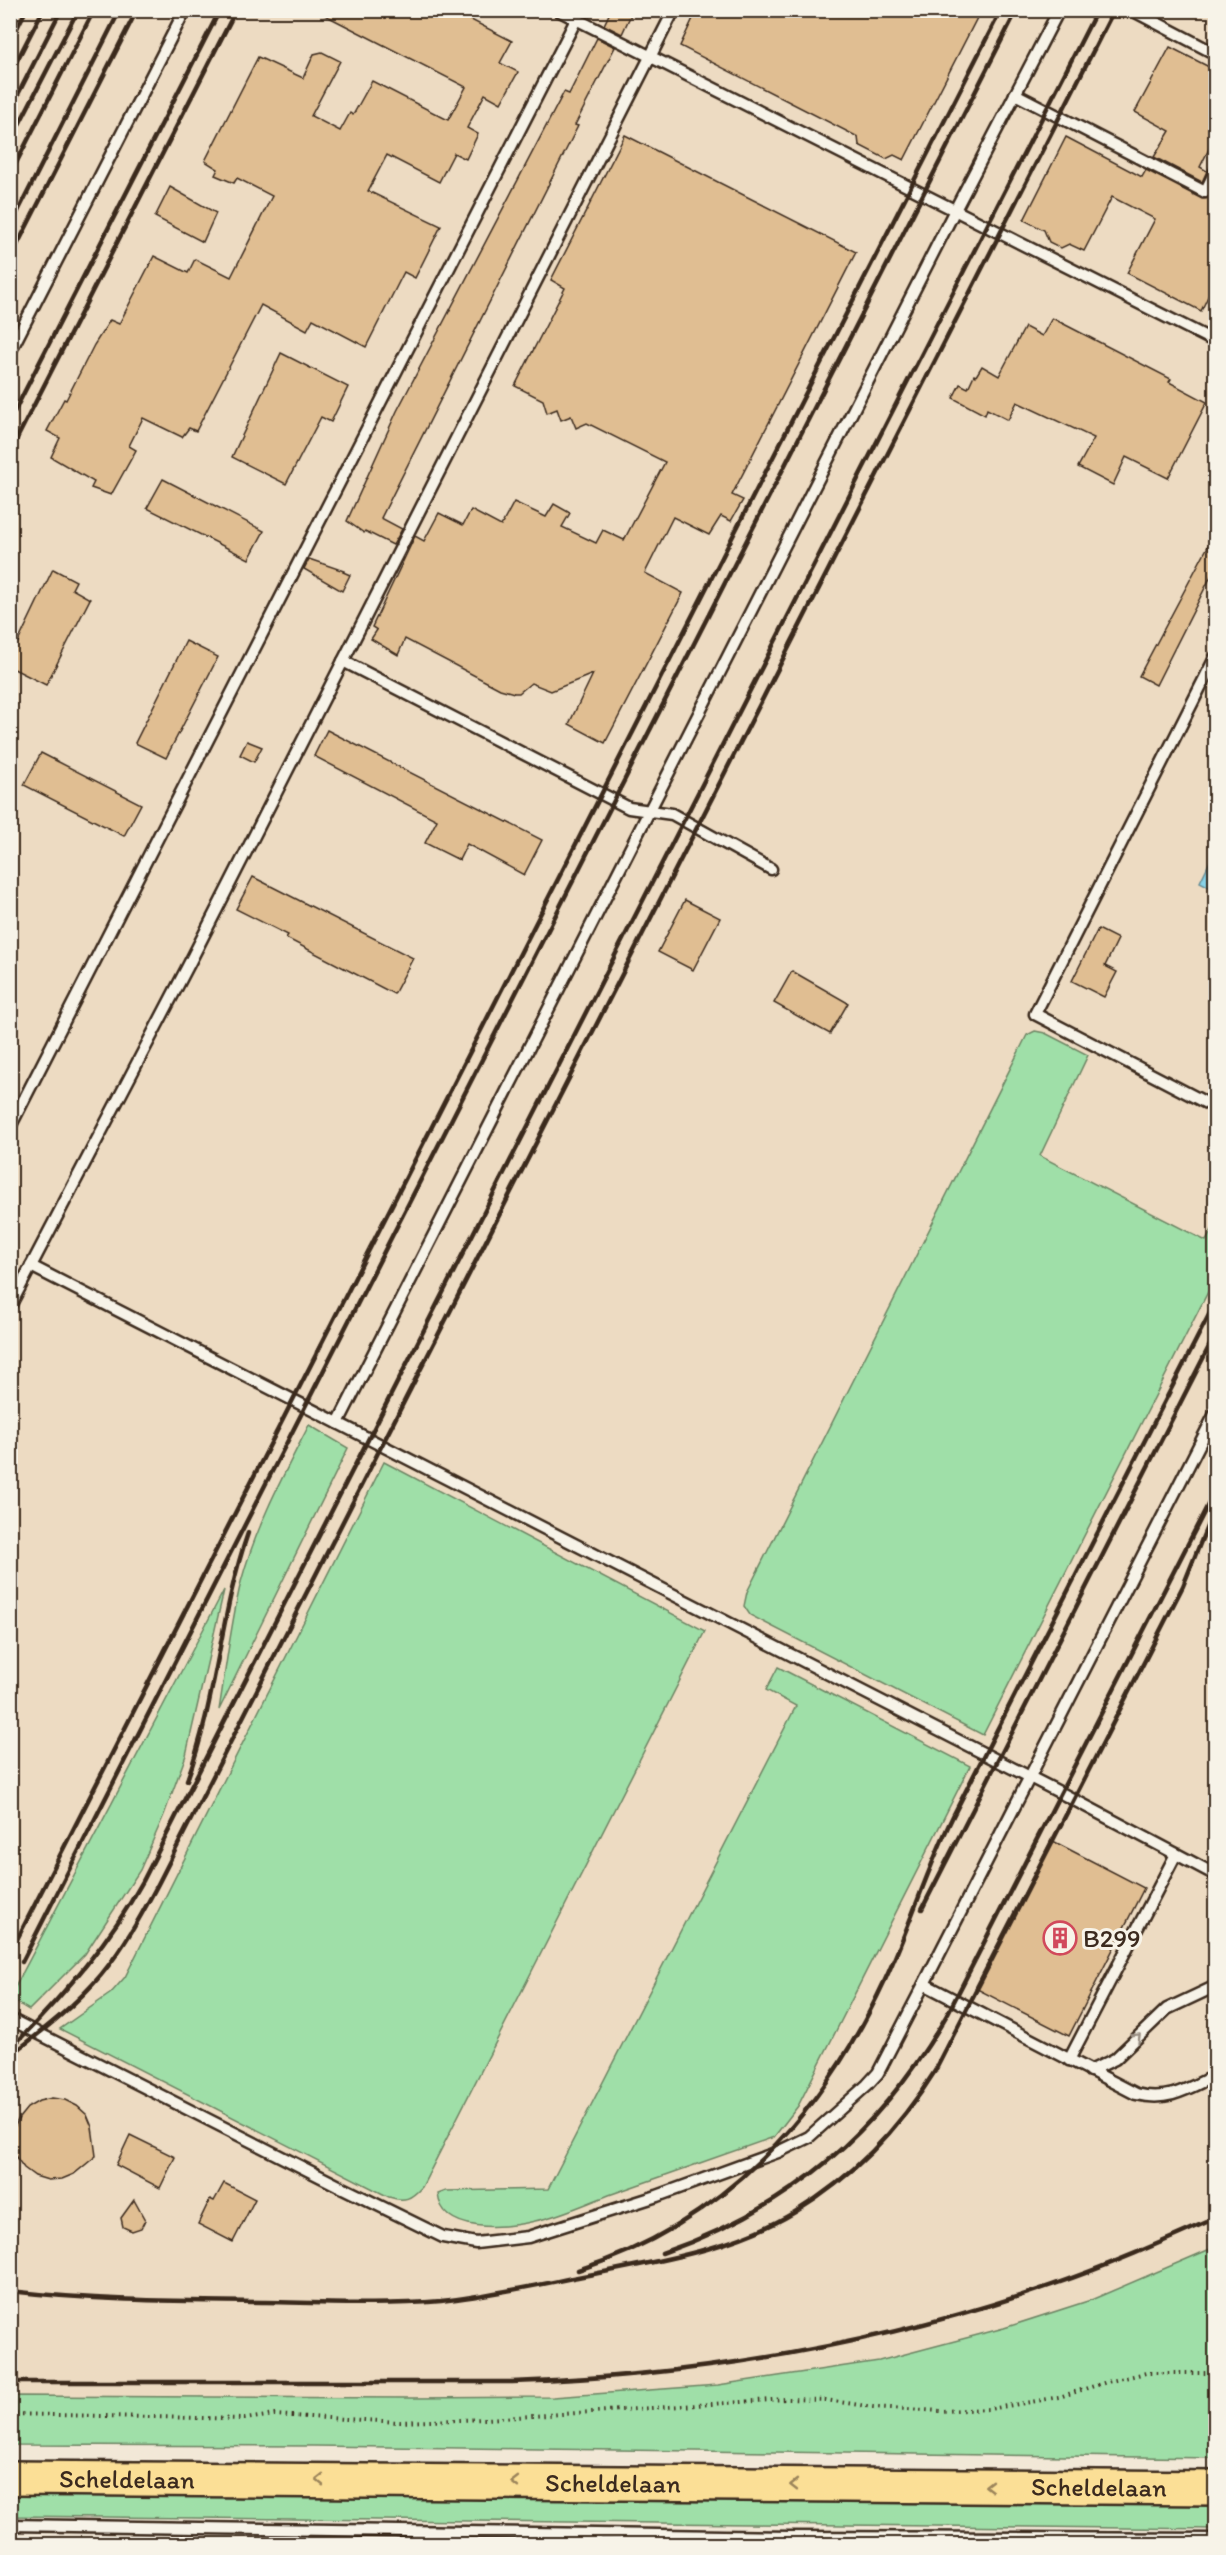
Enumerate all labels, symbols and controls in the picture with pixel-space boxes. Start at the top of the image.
building icon: B299 [1042,1920,1078,1956]
place label: B299 [1083,1922,1141,1954]
one-way arrow [1131,2033,1141,2044]
street label: Scheldelaan [59,2462,195,2496]
street label: Scheldelaan [545,2466,681,2500]
street label: Scheldelaan [1031,2470,1167,2504]
one-way arrow [316,2474,325,2487]
one-way arrow [511,2476,520,2488]
one-way arrow [790,2478,799,2491]
one-way arrow [985,2480,994,2492]

